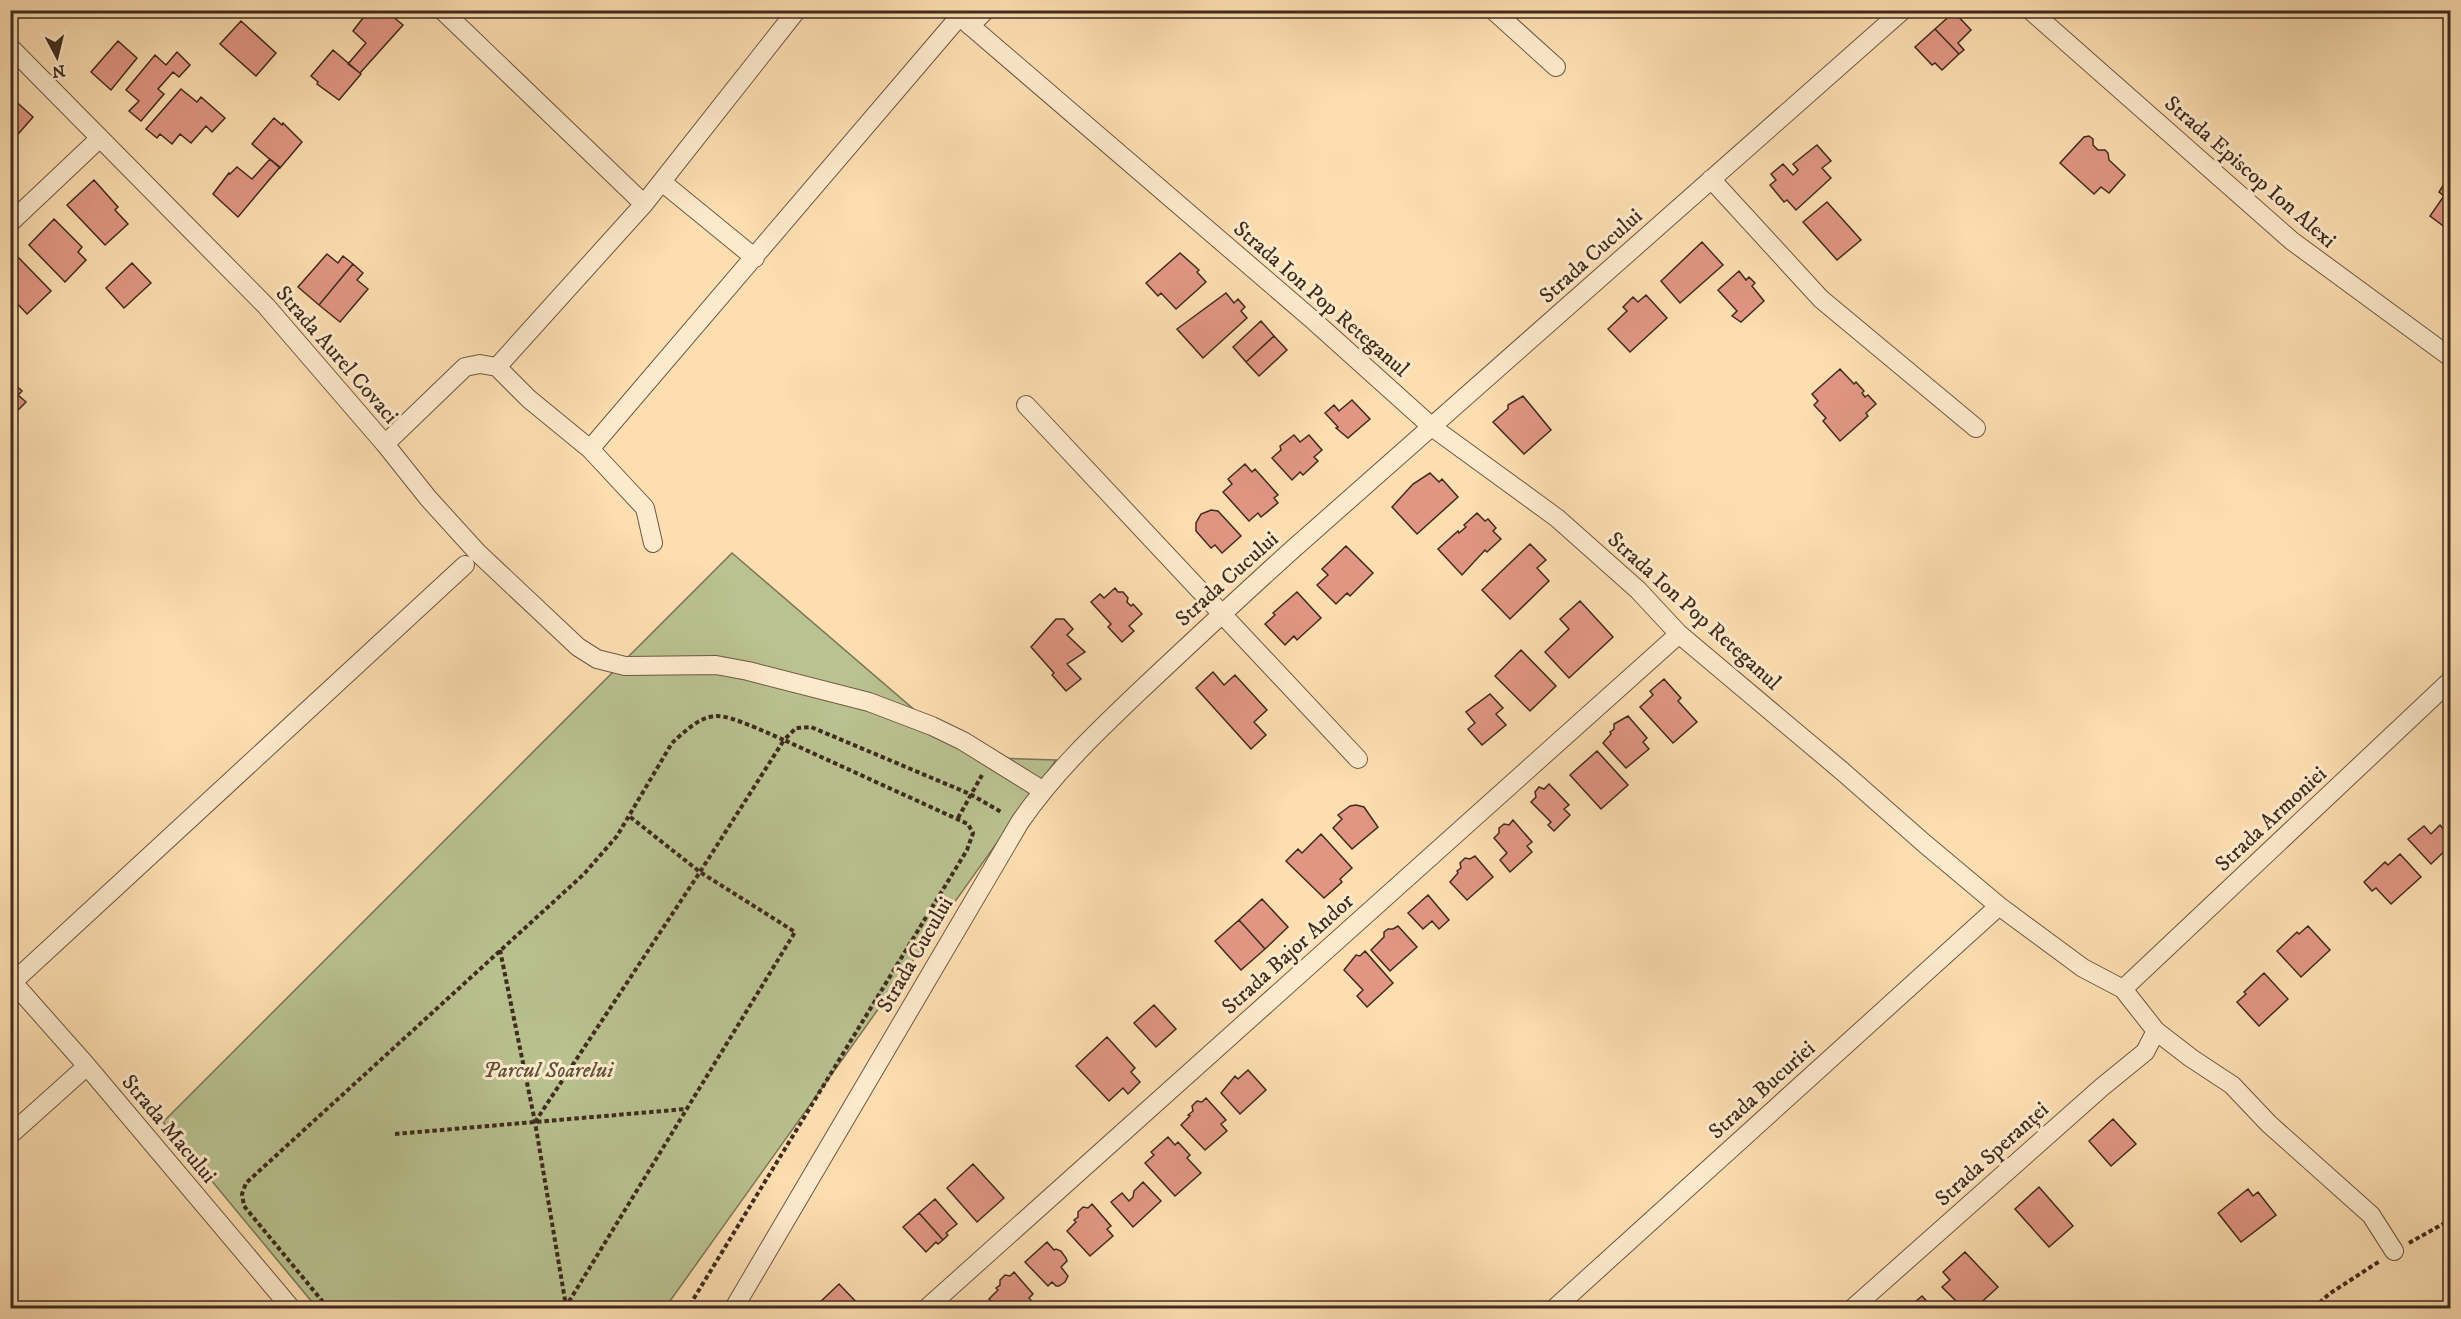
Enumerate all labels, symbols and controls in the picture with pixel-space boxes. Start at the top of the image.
north arrow [27,27,87,87]
text: N [51,60,66,82]
street label: Strada Episcop Ion Alexi [2159,90,2341,254]
street label: Strada Cucului [1534,203,1648,309]
street label: Strada Ion Pop Reteganul [1228,215,1415,383]
street label: Strada Aurel Covaci [270,280,404,429]
street label: Strada Cucului [1170,526,1284,632]
street label: Strada Ion Pop Reteganul [1602,526,1787,696]
street label: Strada Armoniei [2210,761,2332,878]
street label: Strada Bajor Andor [1216,887,1360,1021]
street label: Strada Cucului [871,892,959,1018]
street label: Strada Bucuriei [1703,1035,1821,1145]
park label: Parcul Soarelui [483,1057,614,1084]
street label: Strada Macului [116,1069,222,1189]
street label: Strada Speranței [1930,1096,2054,1212]

